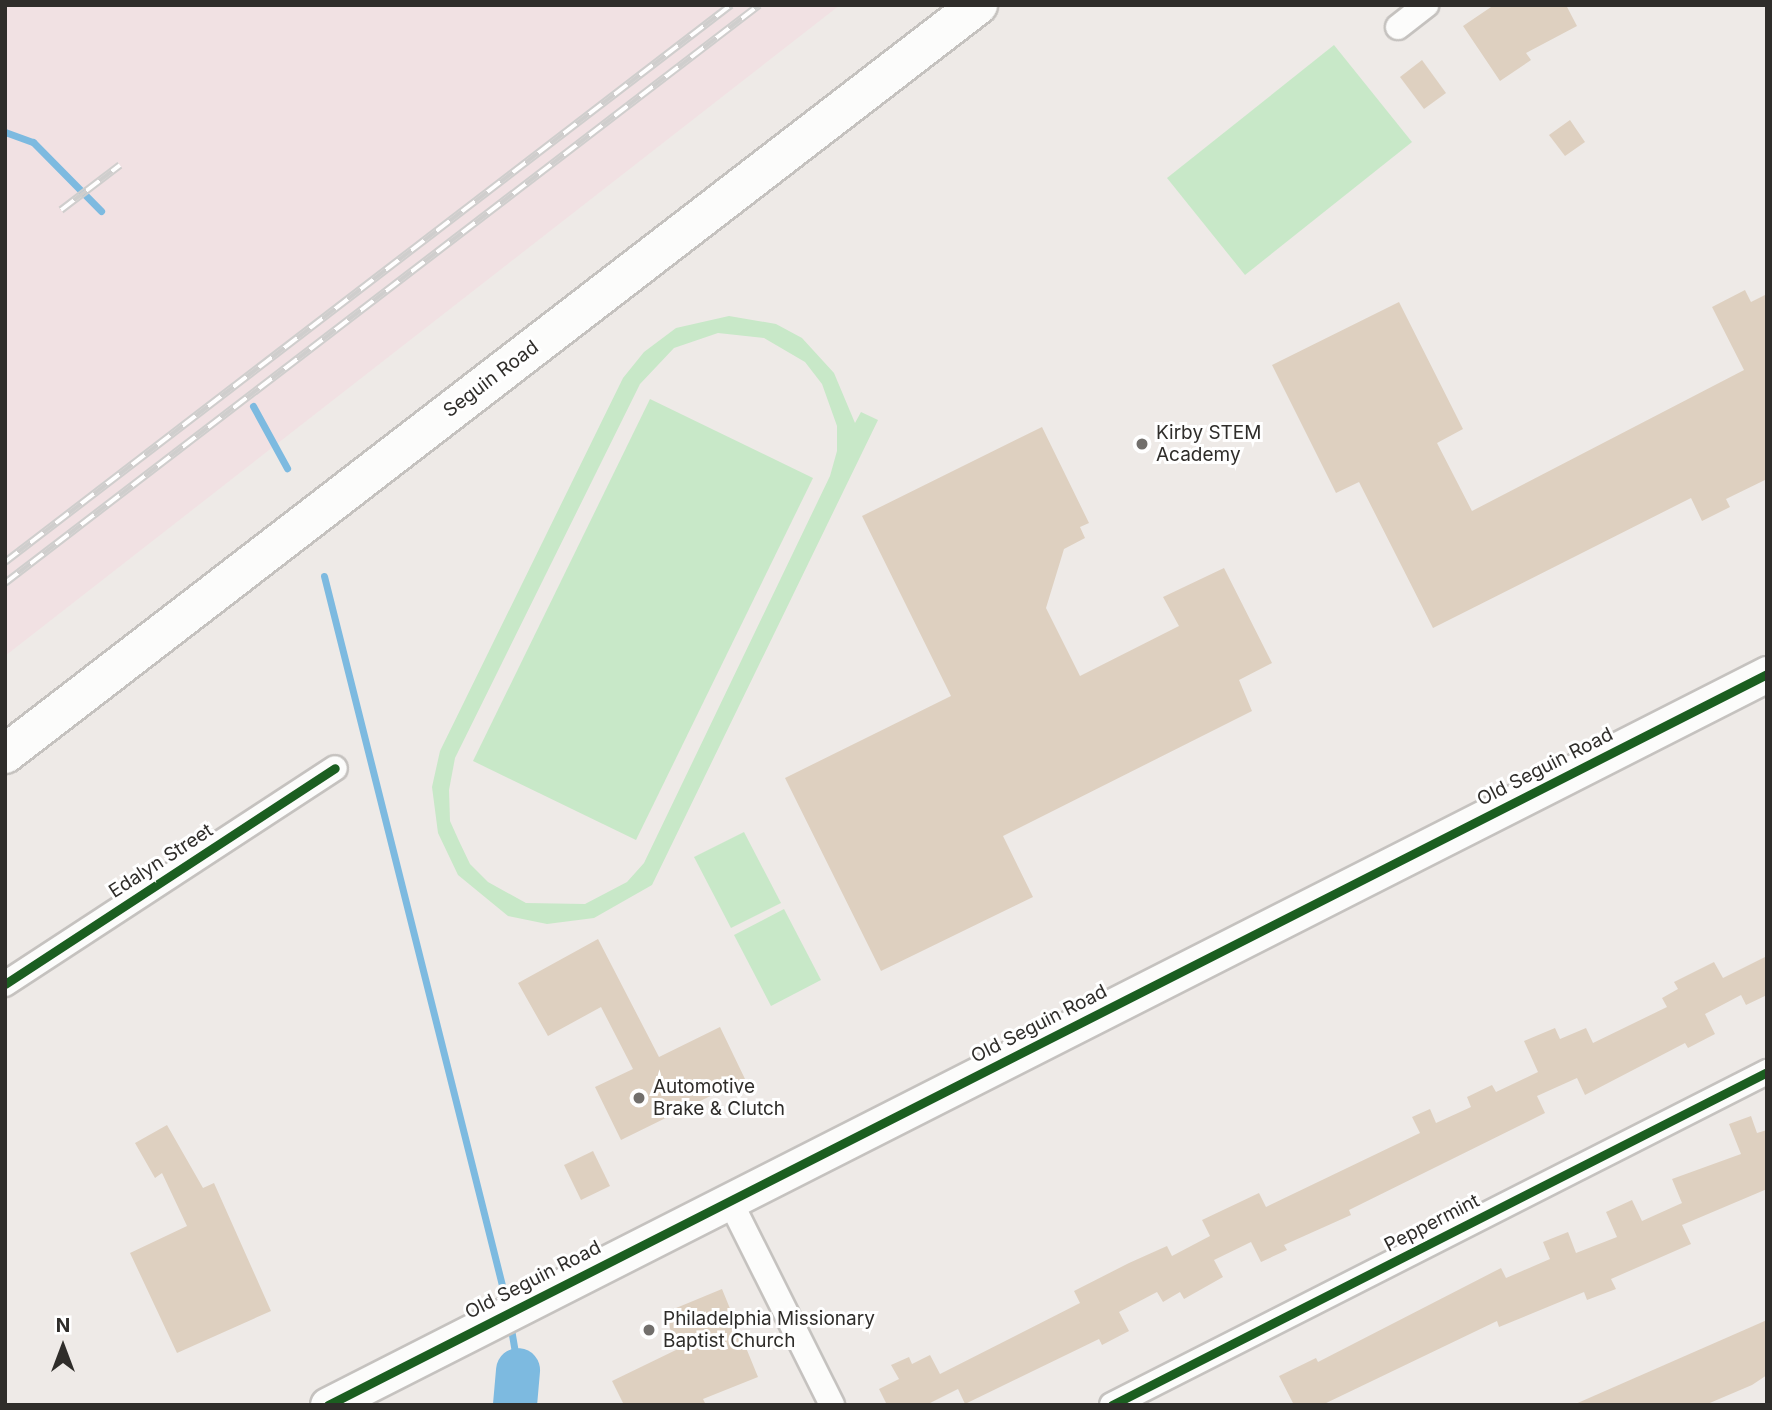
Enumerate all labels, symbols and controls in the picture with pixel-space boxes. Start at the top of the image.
street label: Seguin Road [439,336,543,422]
place label: Kirby STEM Academy [1156,422,1261,466]
marker: Kirby STEM Academy [1134,436,1150,452]
street label: Old Seguin Road [1473,723,1617,811]
street label: Edalyn Street [105,819,217,903]
street label: Old Seguin Road [967,980,1111,1068]
place label: Automotive Brake & Clutch [653,1076,785,1120]
marker: Automotive Brake & Clutch [631,1090,647,1106]
street label: Peppermint [1381,1189,1483,1257]
street label: Old Seguin Road [461,1236,605,1324]
place label: Philadelphia Missionary Baptist Church [663,1308,875,1352]
north arrow [28,1312,98,1382]
text: N [56,1314,70,1337]
marker: Philadelphia Missionary Baptist Church [641,1322,657,1338]

